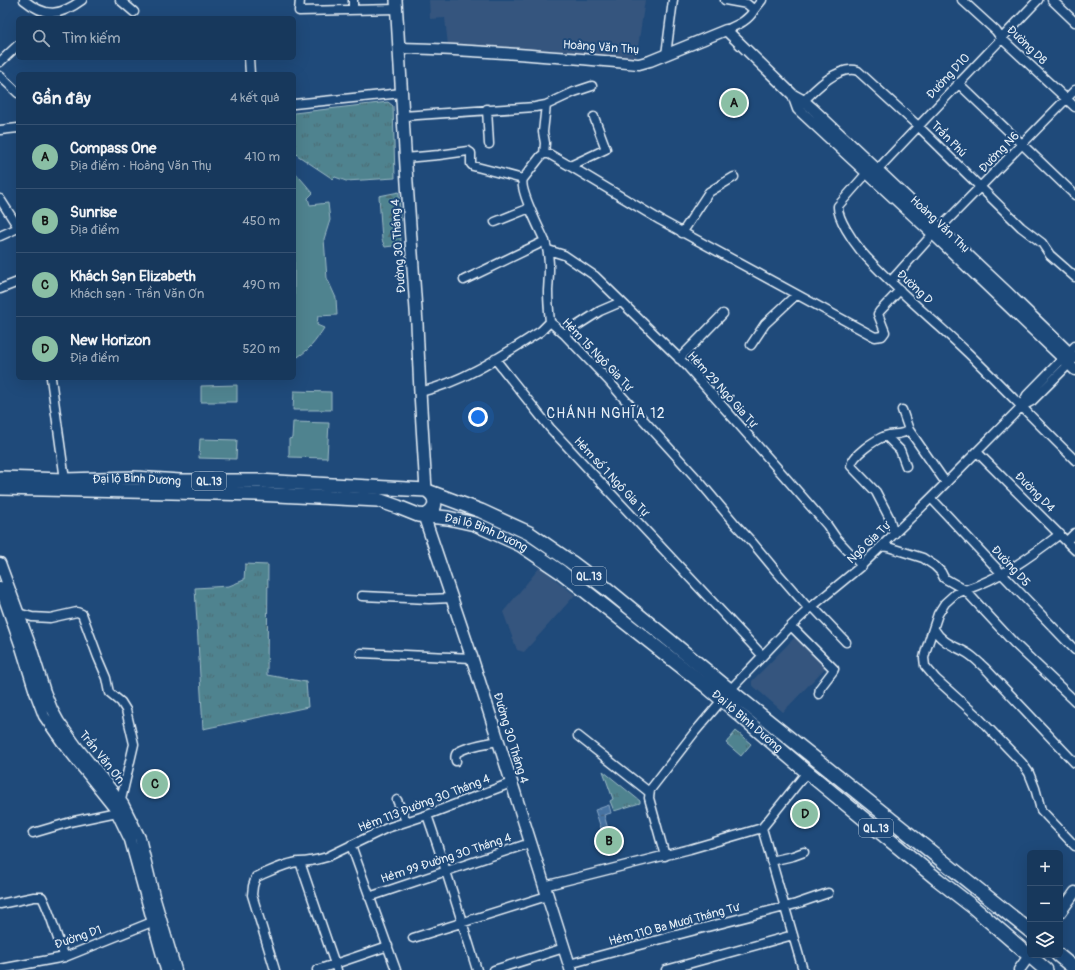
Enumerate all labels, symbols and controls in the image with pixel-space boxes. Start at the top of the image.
search box [16,16,296,60]
street label: Đường D8 [1003,23,1050,68]
icon: search [30,27,52,49]
text: Tìm kiếm [62,29,121,48]
street label: Hoàng Văn Thụ [563,37,639,58]
street label: Đường D10 [923,50,973,102]
text: Gần đây [32,88,91,109]
pin: A [721,88,747,118]
text: 4 kết quả [230,90,280,106]
street label: Trần Phú [928,117,971,160]
street label: Đường N6 [976,129,1023,176]
text: Compass One [70,139,156,158]
text: A [41,149,49,165]
text: 410 m [244,149,280,165]
text: Địa điểm · Hoàng Văn Thụ [70,158,212,174]
street label: Hoàng Văn Thụ [907,193,973,256]
street label: Đường 30 Tháng 4 [388,198,409,294]
text: Sunrise [70,203,117,222]
text: B [41,213,49,229]
text: 450 m [242,213,280,229]
text: Địa điểm [70,222,119,238]
text: Khách Sạn Elizabeth [70,267,196,286]
street label: Đường D [893,267,936,308]
text: C [41,277,49,293]
text: 490 m [243,277,280,293]
text: Khách sạn · Trần Văn Ơn [70,286,204,302]
street label: Hẻm 15 Ngô Gia Tự [559,315,637,395]
text: New Horizon [70,331,151,350]
text: D [41,341,49,357]
text: 520 m [242,341,280,357]
street label: Hẻm 29 Ngô Gia Tự [684,349,761,432]
text: Địa điểm [70,350,119,366]
district label: CHÁNH NGHĨA 12 [547,404,666,422]
your location [468,407,488,427]
street label: Hẻm số 1 Ngô Gia Tự [570,433,654,521]
street label: Đường D4 [1011,469,1058,516]
street label: Đại lộ Bình Dương [92,471,182,489]
road number: QL.13 [192,472,226,490]
street label: Đại lộ Bình Dương [443,510,531,556]
street label: Ngô Gia Tự [844,518,895,567]
street label: Đường D5 [988,543,1033,590]
road number: QL.13 [572,567,606,585]
street label: Đại lộ Bình Dương [708,687,785,756]
street label: Đường 30 Tháng 4 [490,691,531,785]
street label: Trần Văn Ơn [76,727,129,787]
pin: C [142,769,168,799]
street label: Hẻm 113 Đường 30 Tháng 4 [356,771,492,836]
pin: D [792,799,818,829]
road number: QL.13 [859,819,893,837]
pin: B [596,826,622,856]
street label: Hẻm 99 Đường 30 Tháng 4 [379,830,513,887]
map controls [1027,850,1063,958]
button: + [1027,850,1063,886]
button: − [1027,886,1063,922]
street label: Hẻm 110 Ba Mươi Tháng Tư [607,900,742,949]
street label: Đường D1 [53,922,104,952]
button: layers [1027,922,1063,958]

